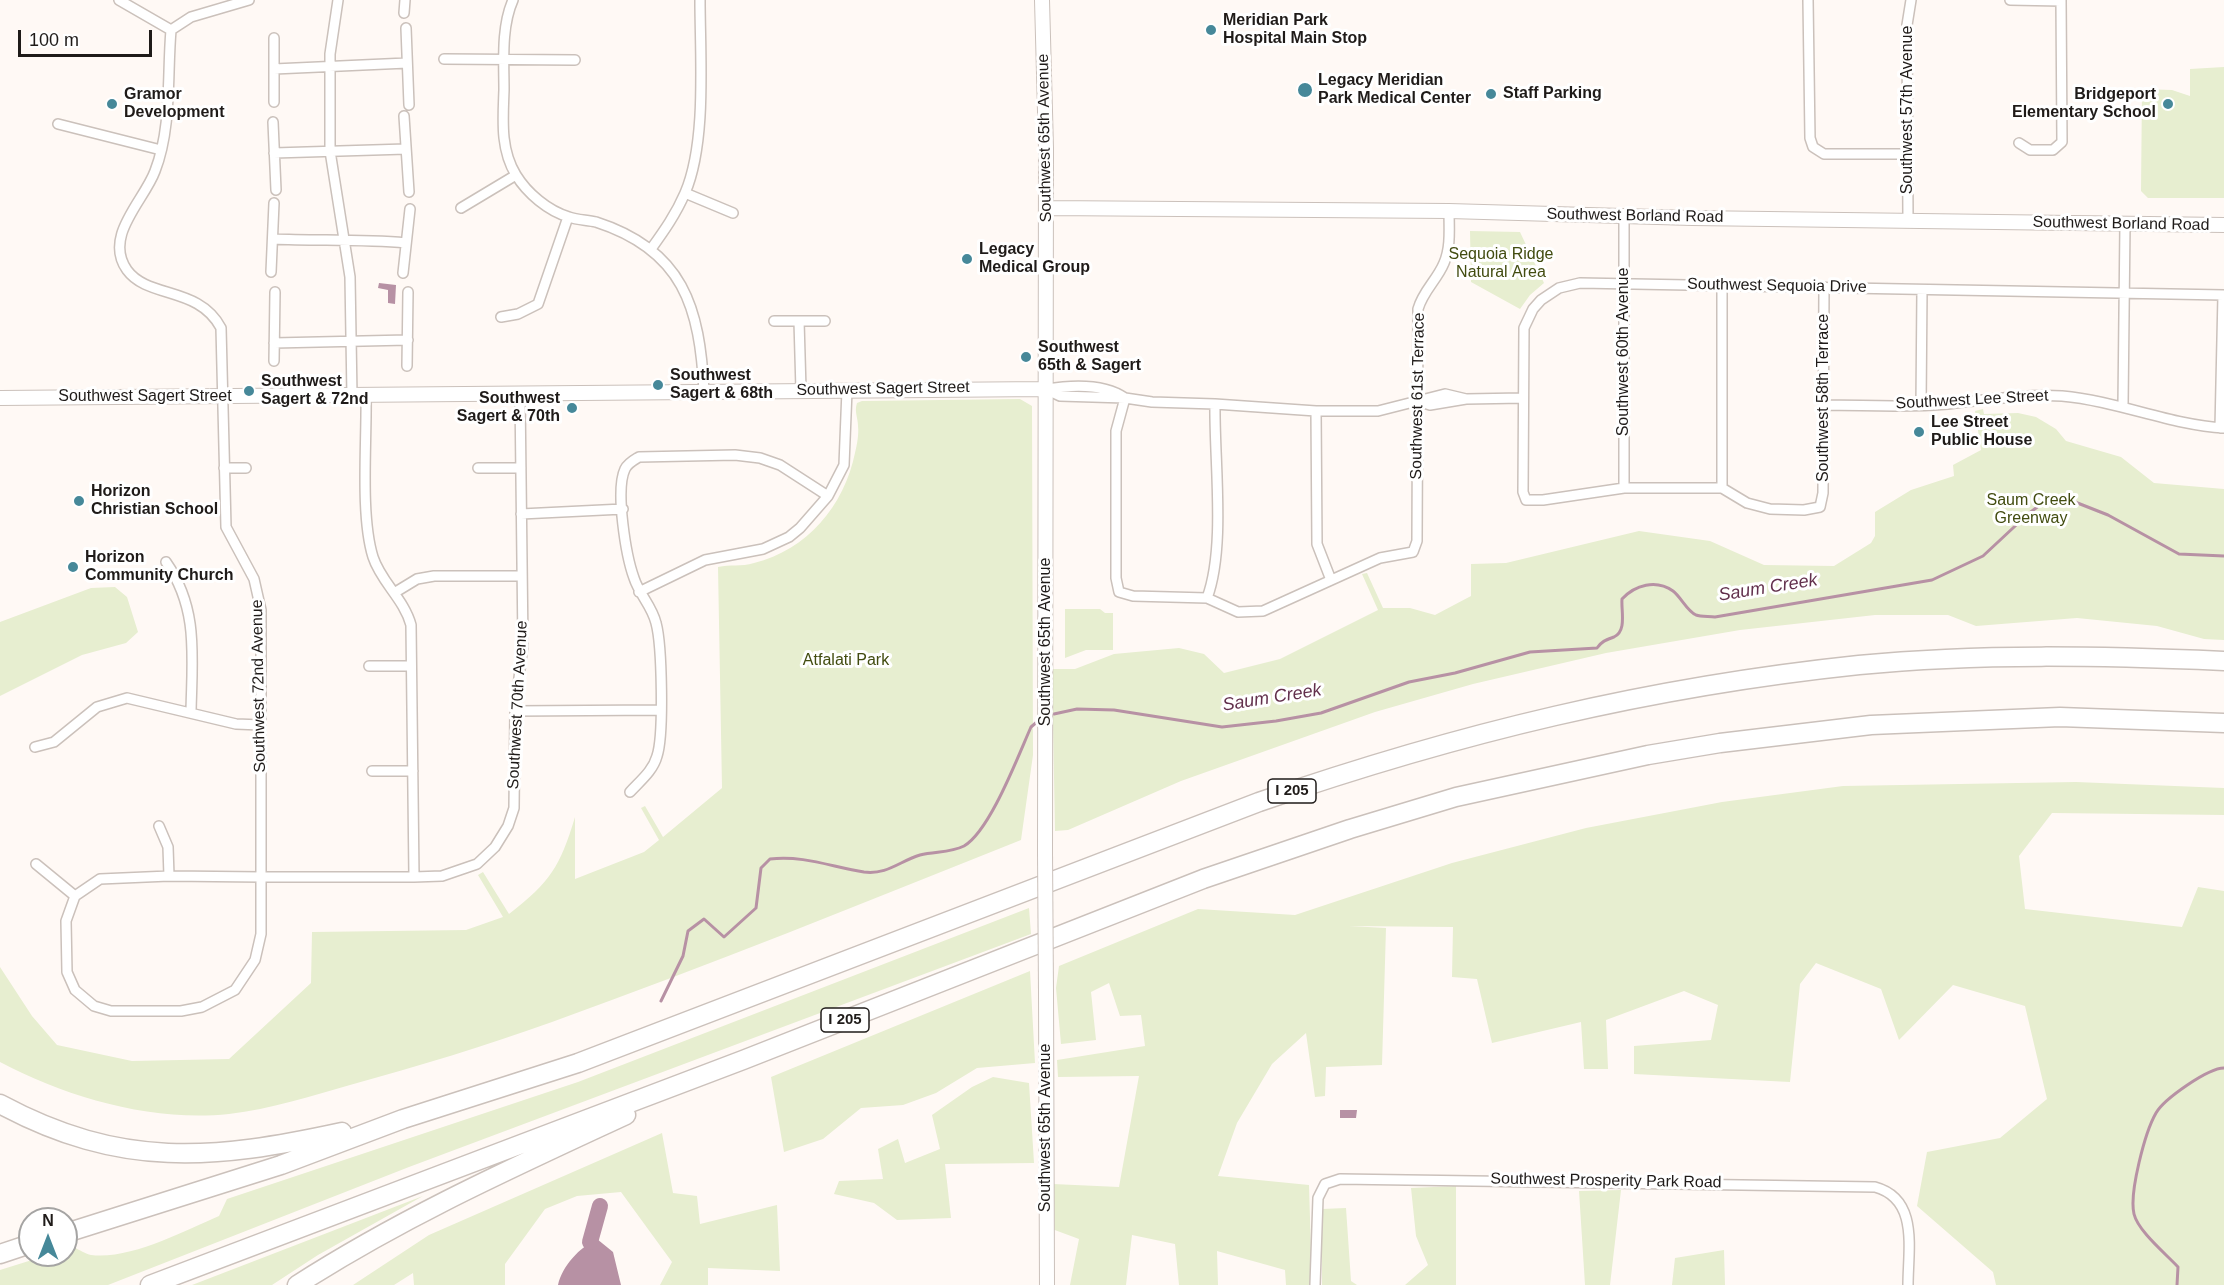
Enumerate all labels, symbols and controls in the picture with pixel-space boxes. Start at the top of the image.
place label: Meridian Park Hospital Main Stop [1223,11,1367,49]
scale bar [21,18,154,56]
marker: Meridian Park Hospital Main Stop [1204,23,1218,37]
street label: Southwest 57th Avenue [1898,26,1918,194]
text: 100 m [29,30,79,50]
street label: Southwest 65th Avenue [1034,53,1056,223]
place label: Legacy Meridian Park Medical Center [1318,71,1471,109]
marker: Legacy Meridian Park Medical Center [1296,81,1314,99]
place label: Staff Parking [1503,84,1602,104]
place label: Gramor Development [124,85,224,123]
place label: Bridgeport Elementary School [2012,85,2156,123]
marker: Staff Parking [1484,87,1498,101]
marker: Gramor Development [105,97,119,111]
marker: Bridgeport Elementary School [2161,97,2175,111]
street label: Southwest Borland Road [1546,205,1724,227]
street label: Southwest Borland Road [2032,213,2210,235]
place label: Legacy Medical Group [979,240,1090,278]
park label: Sequoia Ridge Natural Area [1449,245,1553,283]
marker: Legacy Medical Group [960,252,974,266]
street label: Southwest 60th Avenue [1614,268,1634,436]
street label: Southwest Sequoia Drive [1687,275,1867,297]
street label: Southwest 61st Terrace [1407,312,1429,480]
street label: Southwest 58th Terrace [1814,314,1834,482]
place label: Southwest 65th & Sagert [1038,338,1141,376]
marker: Southwest 65th & Sagert [1019,350,1033,364]
place label: Southwest Sagert & 68th [670,366,773,404]
place label: Southwest Sagert & 72nd [261,372,369,410]
marker: Southwest Sagert & 68th [651,378,665,392]
street label: Southwest Sagert Street [796,378,970,400]
marker: Southwest Sagert & 72nd [242,384,256,398]
street label: Southwest Lee Street [1895,386,2049,414]
street label: Southwest Sagert Street [58,387,232,407]
place label: Southwest Sagert & 70th [457,389,560,427]
marker: Southwest Sagert & 70th [565,401,579,415]
place label: Lee Street Public House [1931,413,2032,451]
marker: Lee Street Public House [1912,425,1926,439]
place label: Horizon Christian School [91,482,218,520]
park label: Saum Creek Greenway [1987,491,2075,529]
marker: Horizon Christian School [72,494,86,508]
place label: Horizon Community Church [85,548,233,586]
street label: Southwest 65th Avenue [1036,558,1056,726]
marker: Horizon Community Church [66,560,80,574]
water label: Saum Creek [1717,570,1819,606]
street label: Southwest 72nd Avenue [248,599,270,773]
street label: Southwest 70th Avenue [504,620,532,790]
park label: Atfalati Park [803,651,889,671]
water label: Saum Creek [1221,680,1323,716]
road number: I 205 [1268,779,1316,803]
road number: I 205 [821,1008,869,1032]
street label: Southwest 65th Avenue [1036,1044,1056,1212]
street label: Southwest Prosperity Park Road [1490,1169,1722,1193]
north arrow [18,1207,78,1267]
text: N [42,1212,54,1229]

